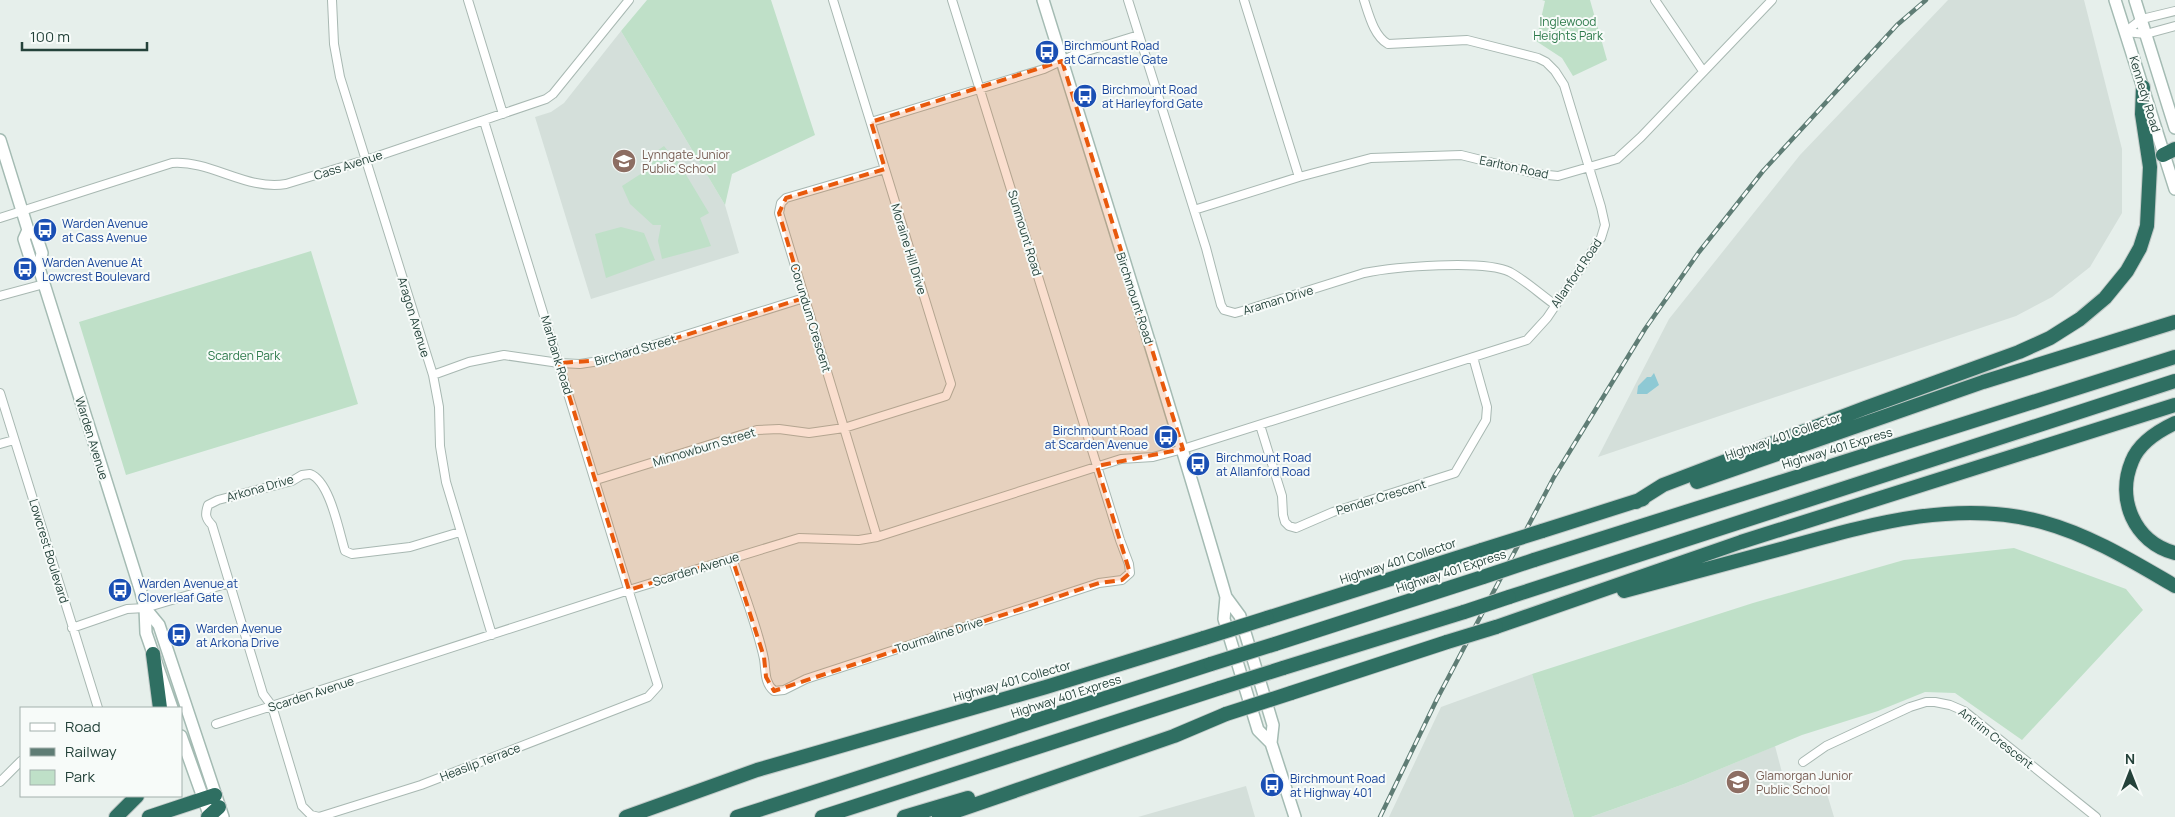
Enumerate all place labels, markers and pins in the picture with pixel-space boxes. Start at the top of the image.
place label: Birchmount Road at Carncastle Gate [1064,37,1168,68]
bus stop icon: Birchmount Road at Carncastle Gate [1034,39,1060,65]
place label: Birchmount Road at Harleyford Gate [1102,81,1203,112]
bus stop icon: Birchmount Road at Harleyford Gate [1072,83,1098,109]
place label: Lynngate Junior Public School [642,146,731,177]
school or university icon: Lynngate Junior Public School [611,148,637,174]
place label: Warden Avenue at Cass Avenue [62,215,148,246]
bus stop icon: Warden Avenue at Cass Avenue [32,217,58,243]
place label: Warden Avenue At Lowcrest Boulevard [42,254,150,285]
bus stop icon: Warden Avenue At Lowcrest Boulevard [12,256,38,282]
place label: Birchmount Road at Scarden Avenue [1045,422,1148,453]
bus stop icon: Birchmount Road at Scarden Avenue [1153,424,1179,450]
place label: Birchmount Road at Allanford Road [1216,449,1311,480]
bus stop icon: Birchmount Road at Allanford Road [1185,451,1211,477]
place label: Warden Avenue at Cloverleaf Gate [138,575,238,606]
bus stop icon: Warden Avenue at Cloverleaf Gate [107,577,133,603]
place label: Warden Avenue at Arkona Drive [196,620,282,651]
bus stop icon: Warden Avenue at Arkona Drive [166,622,192,648]
place label: Glamorgan Junior Public School [1756,767,1853,798]
school or university icon: Glamorgan Junior Public School [1725,769,1751,795]
place label: Birchmount Road at Highway 401 [1290,770,1385,801]
bus stop icon: Birchmount Road at Highway 401 [1259,772,1285,798]

